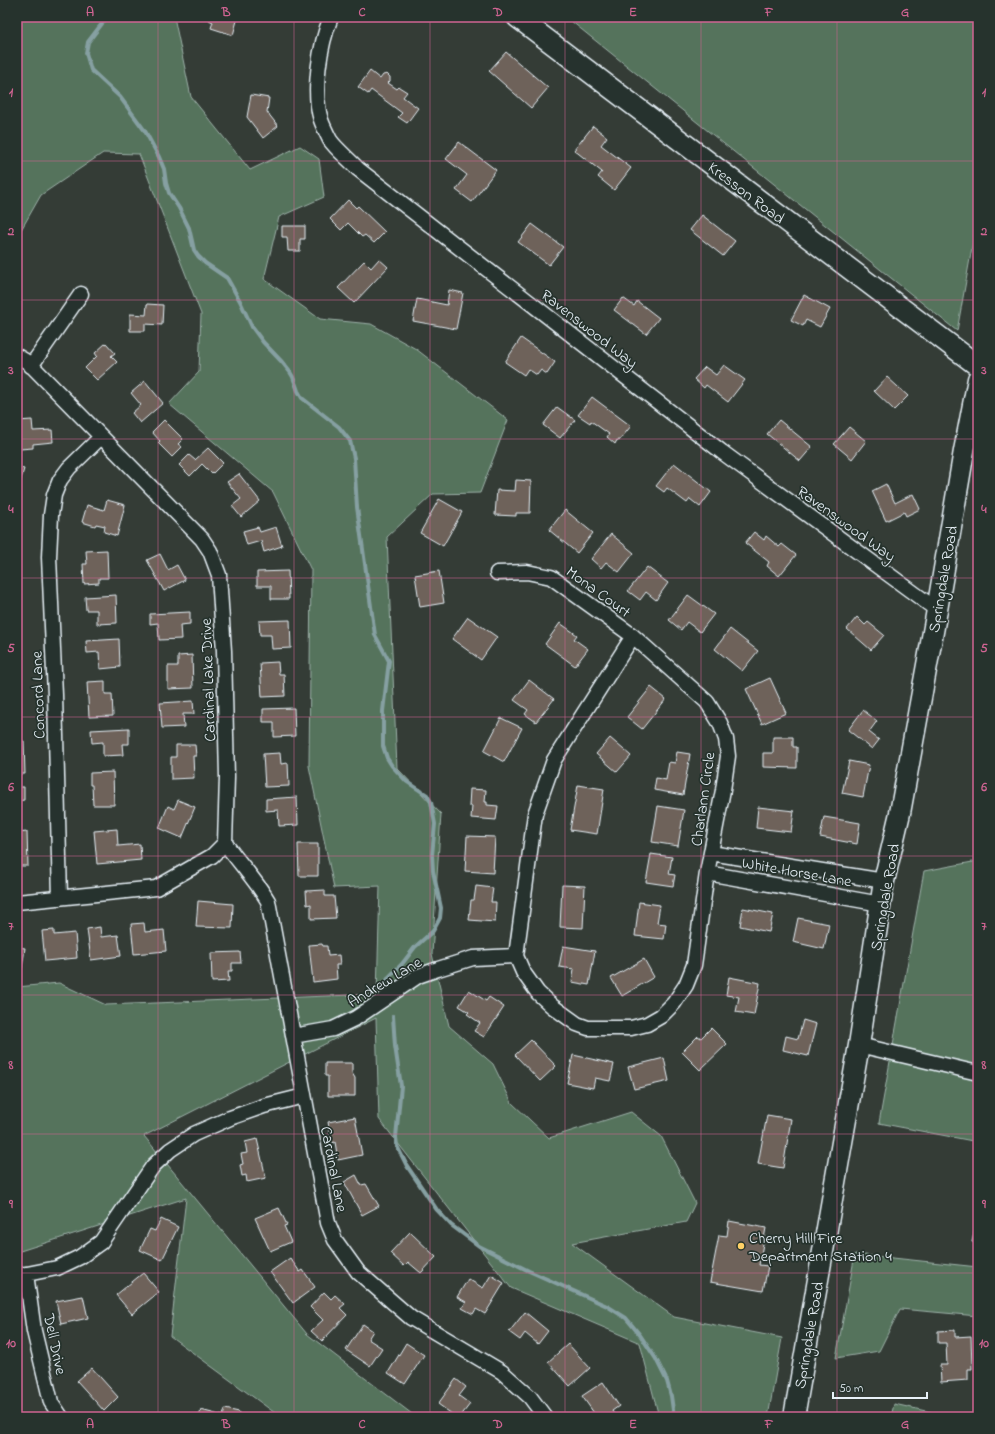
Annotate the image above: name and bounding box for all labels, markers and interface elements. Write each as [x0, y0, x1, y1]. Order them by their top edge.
text: A [86, 3, 94, 22]
text: B [221, 3, 231, 22]
text: C [358, 3, 366, 22]
text: D [492, 3, 503, 22]
text: E [629, 3, 637, 22]
text: F [764, 3, 774, 22]
text: G [901, 3, 909, 22]
text: 1 [9, 83, 14, 102]
text: 1 [982, 83, 987, 102]
street label: Kresson Road [702, 157, 789, 231]
text: 2 [7, 222, 15, 241]
text: 2 [980, 222, 988, 241]
street label: Ravenswood Way [535, 284, 642, 375]
text: 3 [7, 361, 14, 380]
text: 3 [980, 361, 987, 380]
street label: Ravenswood Way [791, 480, 900, 569]
text: 4 [7, 500, 14, 519]
text: 4 [980, 500, 987, 519]
street label: Springdale Road [923, 524, 965, 635]
street label: Mona Court [560, 561, 636, 625]
street label: Cardinal Lake Drive [195, 617, 223, 742]
text: 5 [7, 639, 15, 658]
text: 5 [980, 639, 988, 658]
street label: Concord Lane [25, 650, 53, 739]
street label: Charlann Circle [686, 750, 723, 848]
text: 6 [7, 778, 14, 797]
text: 6 [980, 778, 987, 797]
street label: Springdale Road [865, 842, 907, 953]
street label: White Horse Lane [740, 852, 854, 895]
text: 7 [8, 917, 14, 936]
text: 7 [981, 917, 987, 936]
street label: Andrew Lane [343, 951, 427, 1014]
text: 8 [8, 1056, 14, 1075]
text: 8 [981, 1056, 987, 1075]
street label: Cardinal Lane [313, 1124, 353, 1215]
text: 9 [8, 1195, 14, 1214]
text: 9 [981, 1195, 987, 1214]
place label: Cherry Hill Fire Department Station 4 [748, 1227, 892, 1269]
marker: Cherry Hill Fire Department Station 4 [736, 1241, 746, 1251]
street label: Springdale Road [789, 1280, 831, 1391]
street label: Dell Drive [36, 1311, 72, 1378]
text: 10 [6, 1334, 16, 1353]
text: 10 [979, 1334, 989, 1353]
scale bar [833, 1374, 927, 1400]
text: 50 m [839, 1380, 863, 1398]
text: A [86, 1415, 94, 1434]
text: B [221, 1415, 231, 1434]
text: C [358, 1415, 366, 1434]
text: D [492, 1415, 503, 1434]
text: E [629, 1415, 637, 1434]
text: F [764, 1415, 774, 1434]
text: G [901, 1415, 909, 1434]

